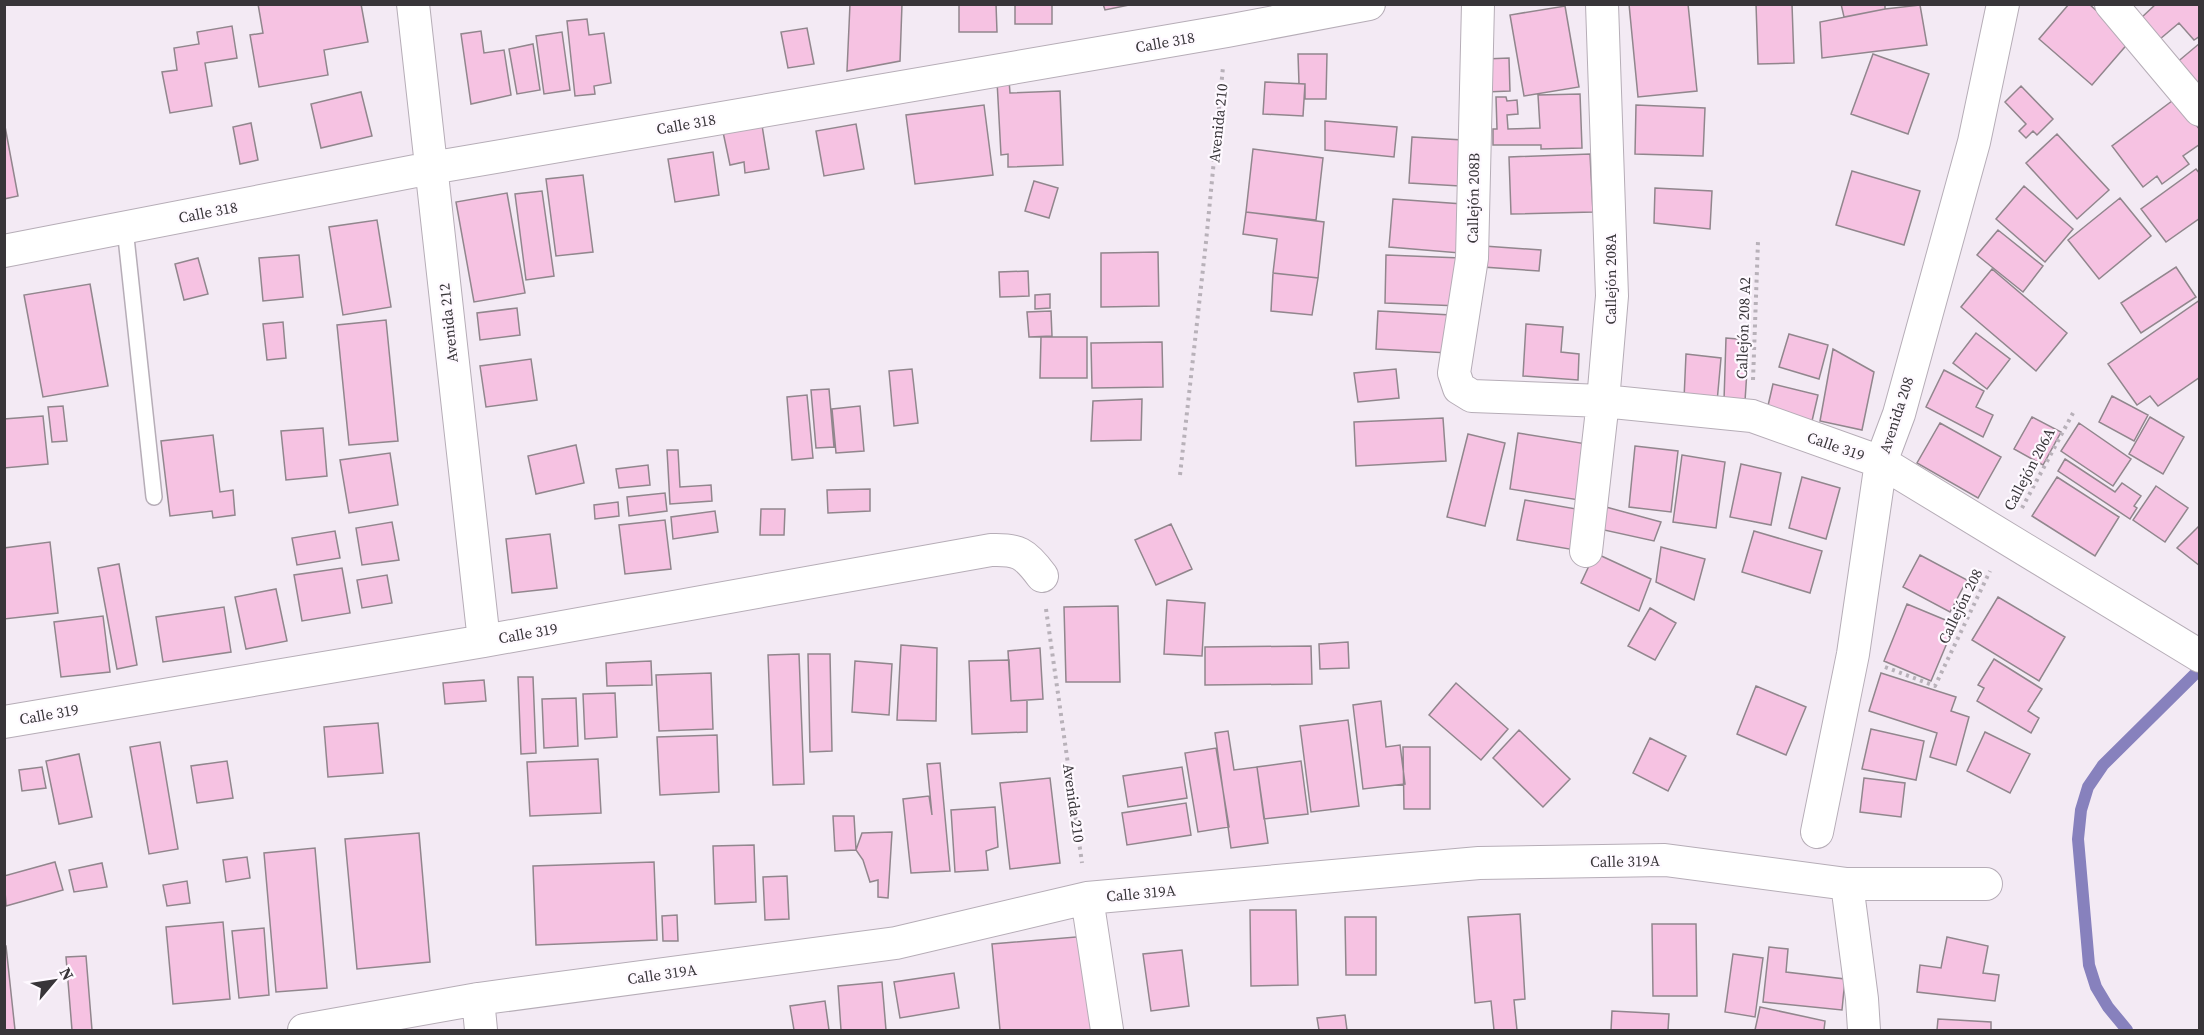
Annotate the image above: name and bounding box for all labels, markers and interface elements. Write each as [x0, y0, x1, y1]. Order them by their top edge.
street label: Calle 318 [1134, 26, 1196, 58]
street label: Avenida 210 [1203, 82, 1233, 164]
street label: Calle 318 [655, 108, 717, 140]
street label: Callejón 208B [1462, 153, 1484, 243]
street label: Calle 318 [177, 196, 239, 228]
street label: Callejón 208A [1600, 233, 1621, 325]
street label: Callejón 208 A2 [1731, 277, 1755, 379]
street label: Avenida 212 [433, 282, 463, 364]
street label: Avenida 208 [1874, 374, 1918, 456]
street label: Callejón 206A [1998, 424, 2060, 514]
street label: Calle 319 [1804, 426, 1868, 466]
street label: Callejón 208 [1933, 565, 1987, 647]
street label: Calle 319 [497, 617, 559, 649]
street label: Calle 319 [18, 698, 80, 730]
street label: Avenida 210 [1058, 762, 1090, 844]
street label: Calle 319A [1590, 850, 1660, 872]
street label: Calle 319A [1105, 880, 1177, 906]
north arrow [24, 951, 84, 1011]
street label: Calle 319A [626, 959, 698, 989]
text: N [55, 963, 80, 984]

